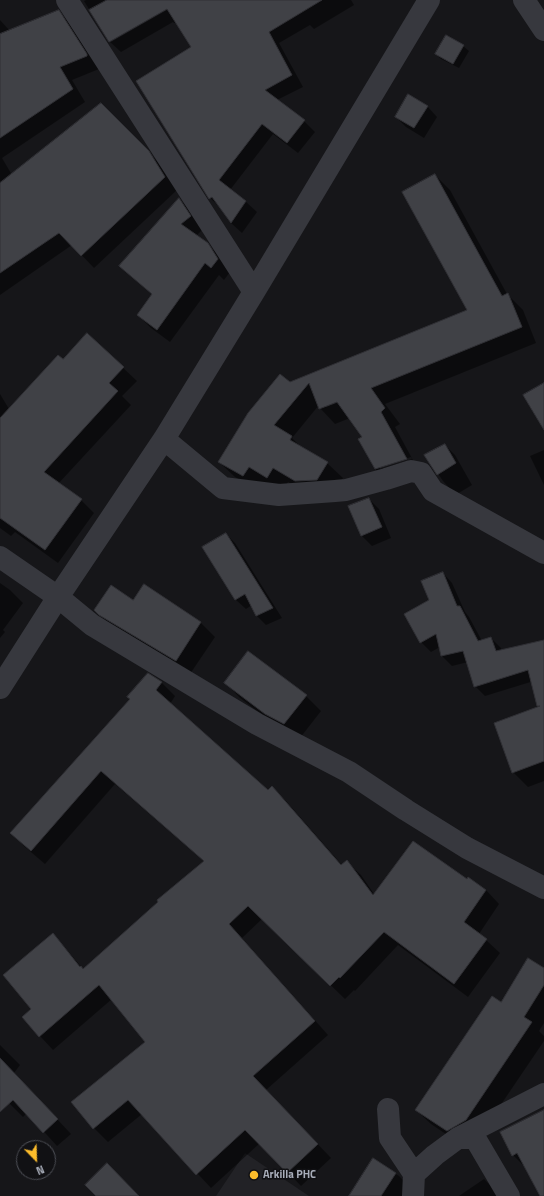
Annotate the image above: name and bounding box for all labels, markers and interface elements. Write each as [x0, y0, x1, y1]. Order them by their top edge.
north arrow [16, 1140, 56, 1180]
text: N [34, 1161, 47, 1179]
place label: Arkilla PHC [263, 1168, 316, 1182]
marker: Arkilla PHC [248, 1169, 260, 1181]

